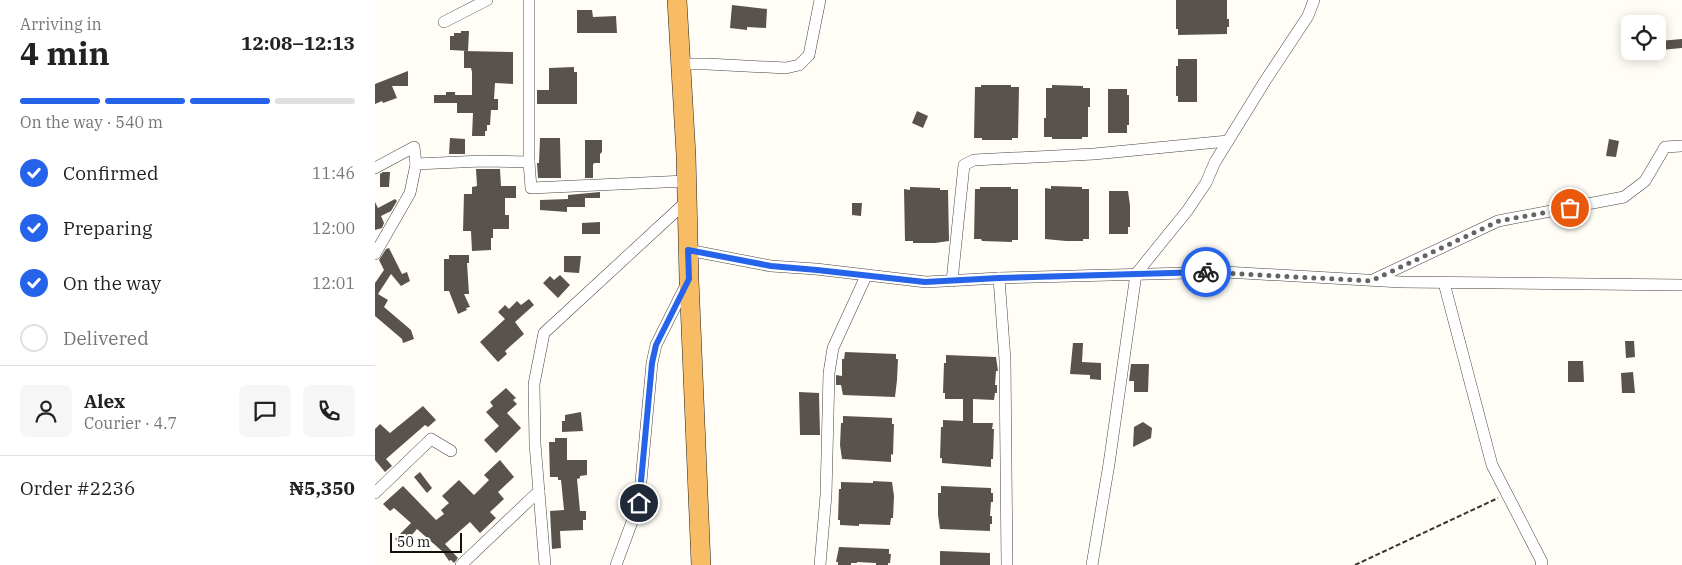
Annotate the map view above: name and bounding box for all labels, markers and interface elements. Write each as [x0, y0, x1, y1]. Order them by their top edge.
text: Arriving in [20, 14, 102, 34]
map controls [1621, 15, 1666, 60]
button: locate [1621, 15, 1666, 60]
text: 12:08–12:13 [241, 31, 355, 55]
text: 4 min [20, 32, 110, 74]
text: On the way · 540 m [20, 112, 163, 132]
icon: check [20, 159, 48, 187]
text: Confirmed [63, 161, 158, 185]
text: 11:46 [312, 163, 355, 183]
pin [1549, 187, 1591, 229]
icon: bag [1556, 194, 1584, 222]
icon: check [20, 214, 48, 242]
text: Preparing [63, 216, 152, 240]
text: 12:00 [312, 218, 355, 238]
courier [1181, 247, 1231, 297]
icon: bike [1192, 258, 1220, 286]
icon: check [20, 269, 48, 297]
text: On the way [63, 271, 161, 295]
text: 12:01 [312, 273, 355, 293]
text: Delivered [63, 326, 149, 350]
button: person [20, 385, 72, 437]
button: chat [239, 385, 291, 437]
button: phone [303, 385, 355, 437]
text: Alex [84, 389, 125, 413]
text: Courier · 4.7 [84, 413, 177, 433]
text: Order #2236 [20, 476, 135, 500]
text: ₦5,350 [289, 476, 355, 500]
pin [618, 482, 660, 524]
icon: home [625, 489, 653, 517]
scale bar [390, 530, 463, 553]
text: 50 m [397, 533, 430, 551]

